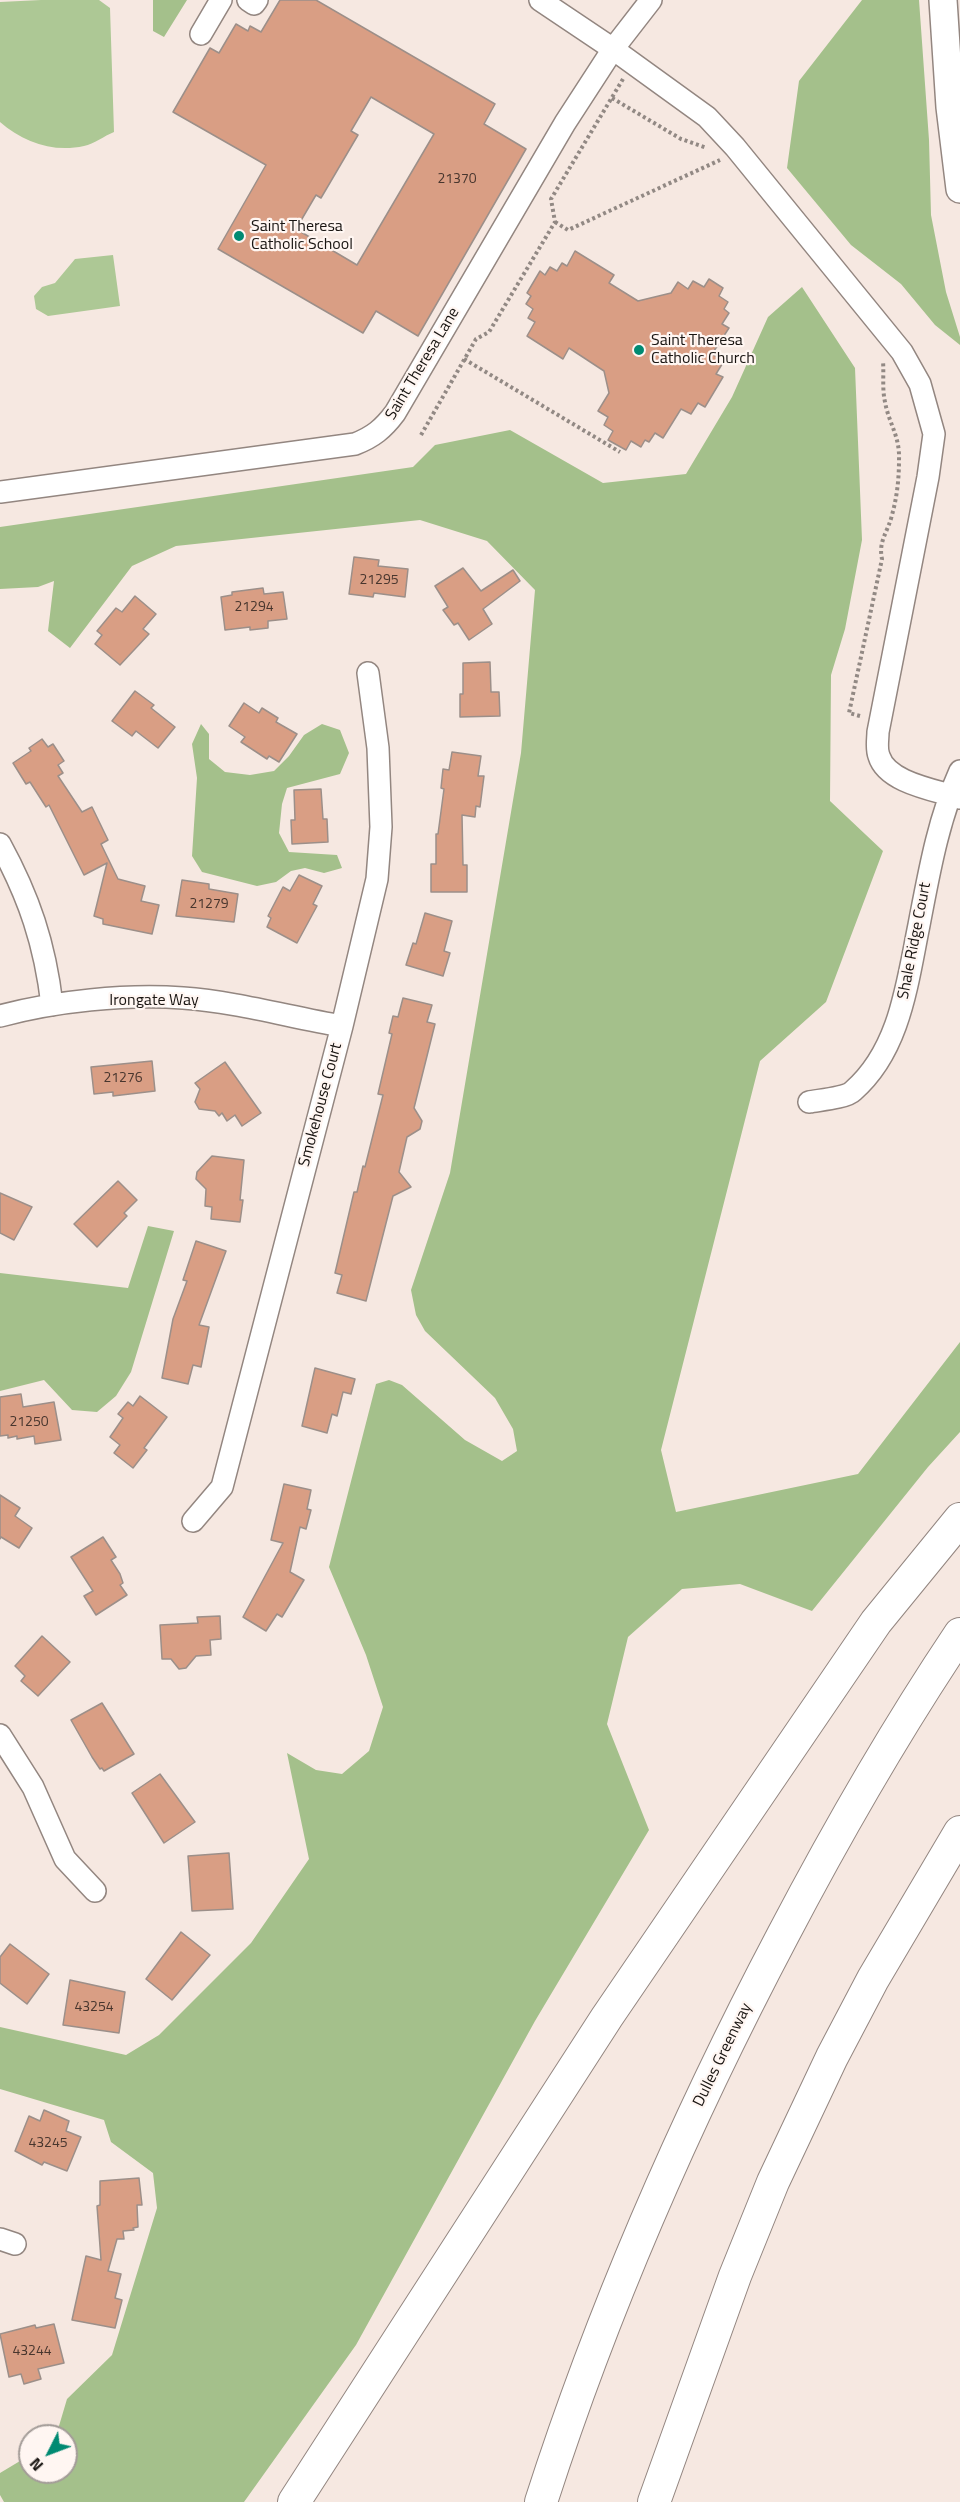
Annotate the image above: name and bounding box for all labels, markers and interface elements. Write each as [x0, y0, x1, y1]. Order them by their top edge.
house number: 21370 [437, 172, 477, 188]
place label: Saint Theresa Catholic School [251, 217, 353, 255]
marker: Saint Theresa Catholic School [232, 229, 246, 243]
street label: Saint Theresa Lane [382, 304, 464, 424]
place label: Saint Theresa Catholic Church [651, 331, 755, 369]
marker: Saint Theresa Catholic Church [632, 343, 646, 357]
house number: 21295 [359, 573, 399, 589]
house number: 21294 [234, 600, 274, 616]
street label: Shale Ridge Court [894, 881, 936, 1001]
house number: 21279 [189, 897, 229, 913]
street label: Irongate Way [109, 991, 199, 1011]
street label: Smokehouse Court [295, 1041, 347, 1169]
house number: 21276 [103, 1071, 143, 1087]
house number: 21250 [9, 1415, 49, 1431]
house number: 43254 [74, 2000, 114, 2016]
street label: Dulles Greenway [690, 2000, 756, 2110]
house number: 43245 [28, 2136, 68, 2152]
house number: 43244 [12, 2344, 52, 2360]
north arrow [18, 2424, 78, 2484]
text: N [23, 2453, 49, 2477]

